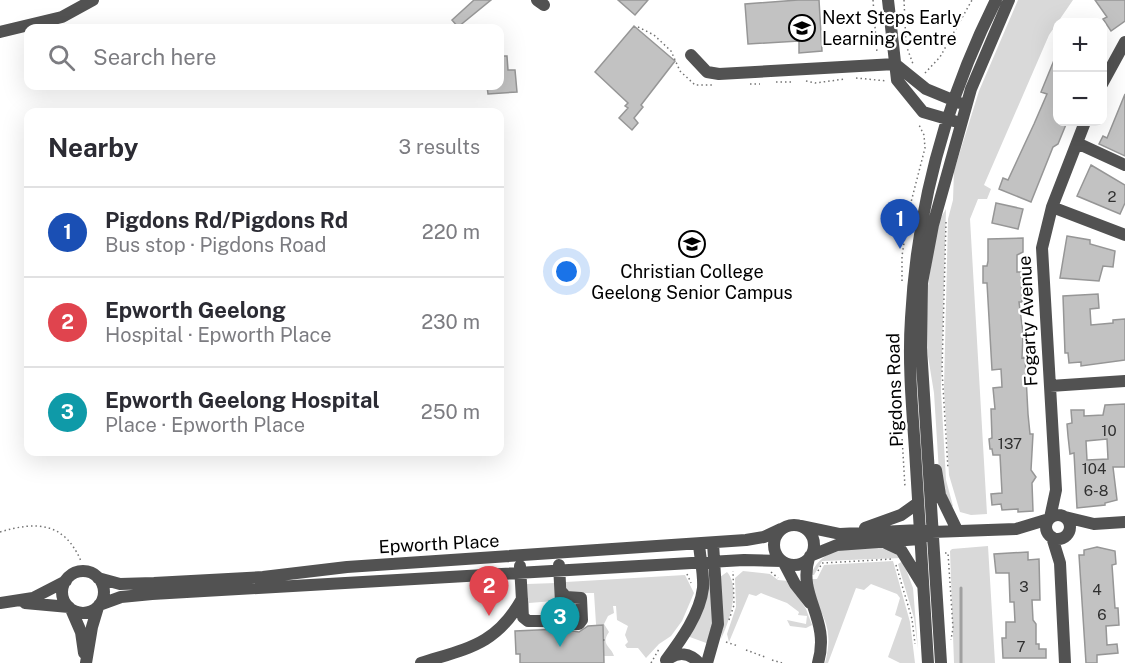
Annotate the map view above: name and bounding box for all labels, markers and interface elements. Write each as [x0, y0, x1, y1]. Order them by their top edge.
place label: Next Steps Early Learning Centre [822, 7, 962, 49]
school or university icon: Next Steps Early Learning Centre [787, 13, 817, 43]
map controls [1053, 18, 1107, 126]
button: + [1053, 18, 1107, 72]
search box [24, 24, 504, 90]
icon: search [45, 41, 78, 74]
text: Search here [93, 44, 217, 70]
button: − [1053, 72, 1107, 126]
text: Nearby [48, 132, 138, 163]
text: 3 results [399, 135, 480, 159]
house number: 2 [1108, 188, 1117, 205]
pin: 1 [880, 200, 920, 249]
text: Pigdons Rd/Pigdons Rd [105, 207, 348, 233]
text: 1 [63, 220, 72, 244]
text: 220 m [422, 220, 480, 244]
school or university icon: Christian College Geelong Senior Campus [677, 229, 707, 259]
text: Bus stop · Pigdons Road [105, 233, 326, 257]
street label: Fogarty Avenue [1014, 255, 1041, 387]
your location [552, 257, 581, 286]
place label: Christian College Geelong Senior Campus [591, 261, 793, 303]
text: Epworth Geelong [105, 297, 286, 323]
text: 2 [61, 310, 74, 334]
text: 230 m [421, 310, 480, 334]
text: Hospital · Epworth Place [105, 323, 332, 347]
street label: Pigdons Road [882, 333, 907, 447]
text: Epworth Geelong Hospital [105, 387, 380, 413]
text: 3 [61, 400, 74, 424]
text: 250 m [421, 400, 480, 424]
text: Place · Epworth Place [105, 413, 305, 437]
house number: 10 [1101, 422, 1117, 439]
house number: 137 [998, 435, 1022, 452]
house number: 104 [1082, 460, 1106, 477]
house number: 6-8 [1084, 482, 1108, 499]
street label: Epworth Place [378, 530, 500, 557]
pin: 2 [470, 566, 508, 616]
house number: 3 [1019, 578, 1029, 595]
house number: 4 [1092, 581, 1102, 598]
pin: 3 [540, 598, 580, 647]
house number: 6 [1097, 606, 1107, 623]
house number: 7 [1016, 638, 1026, 655]

